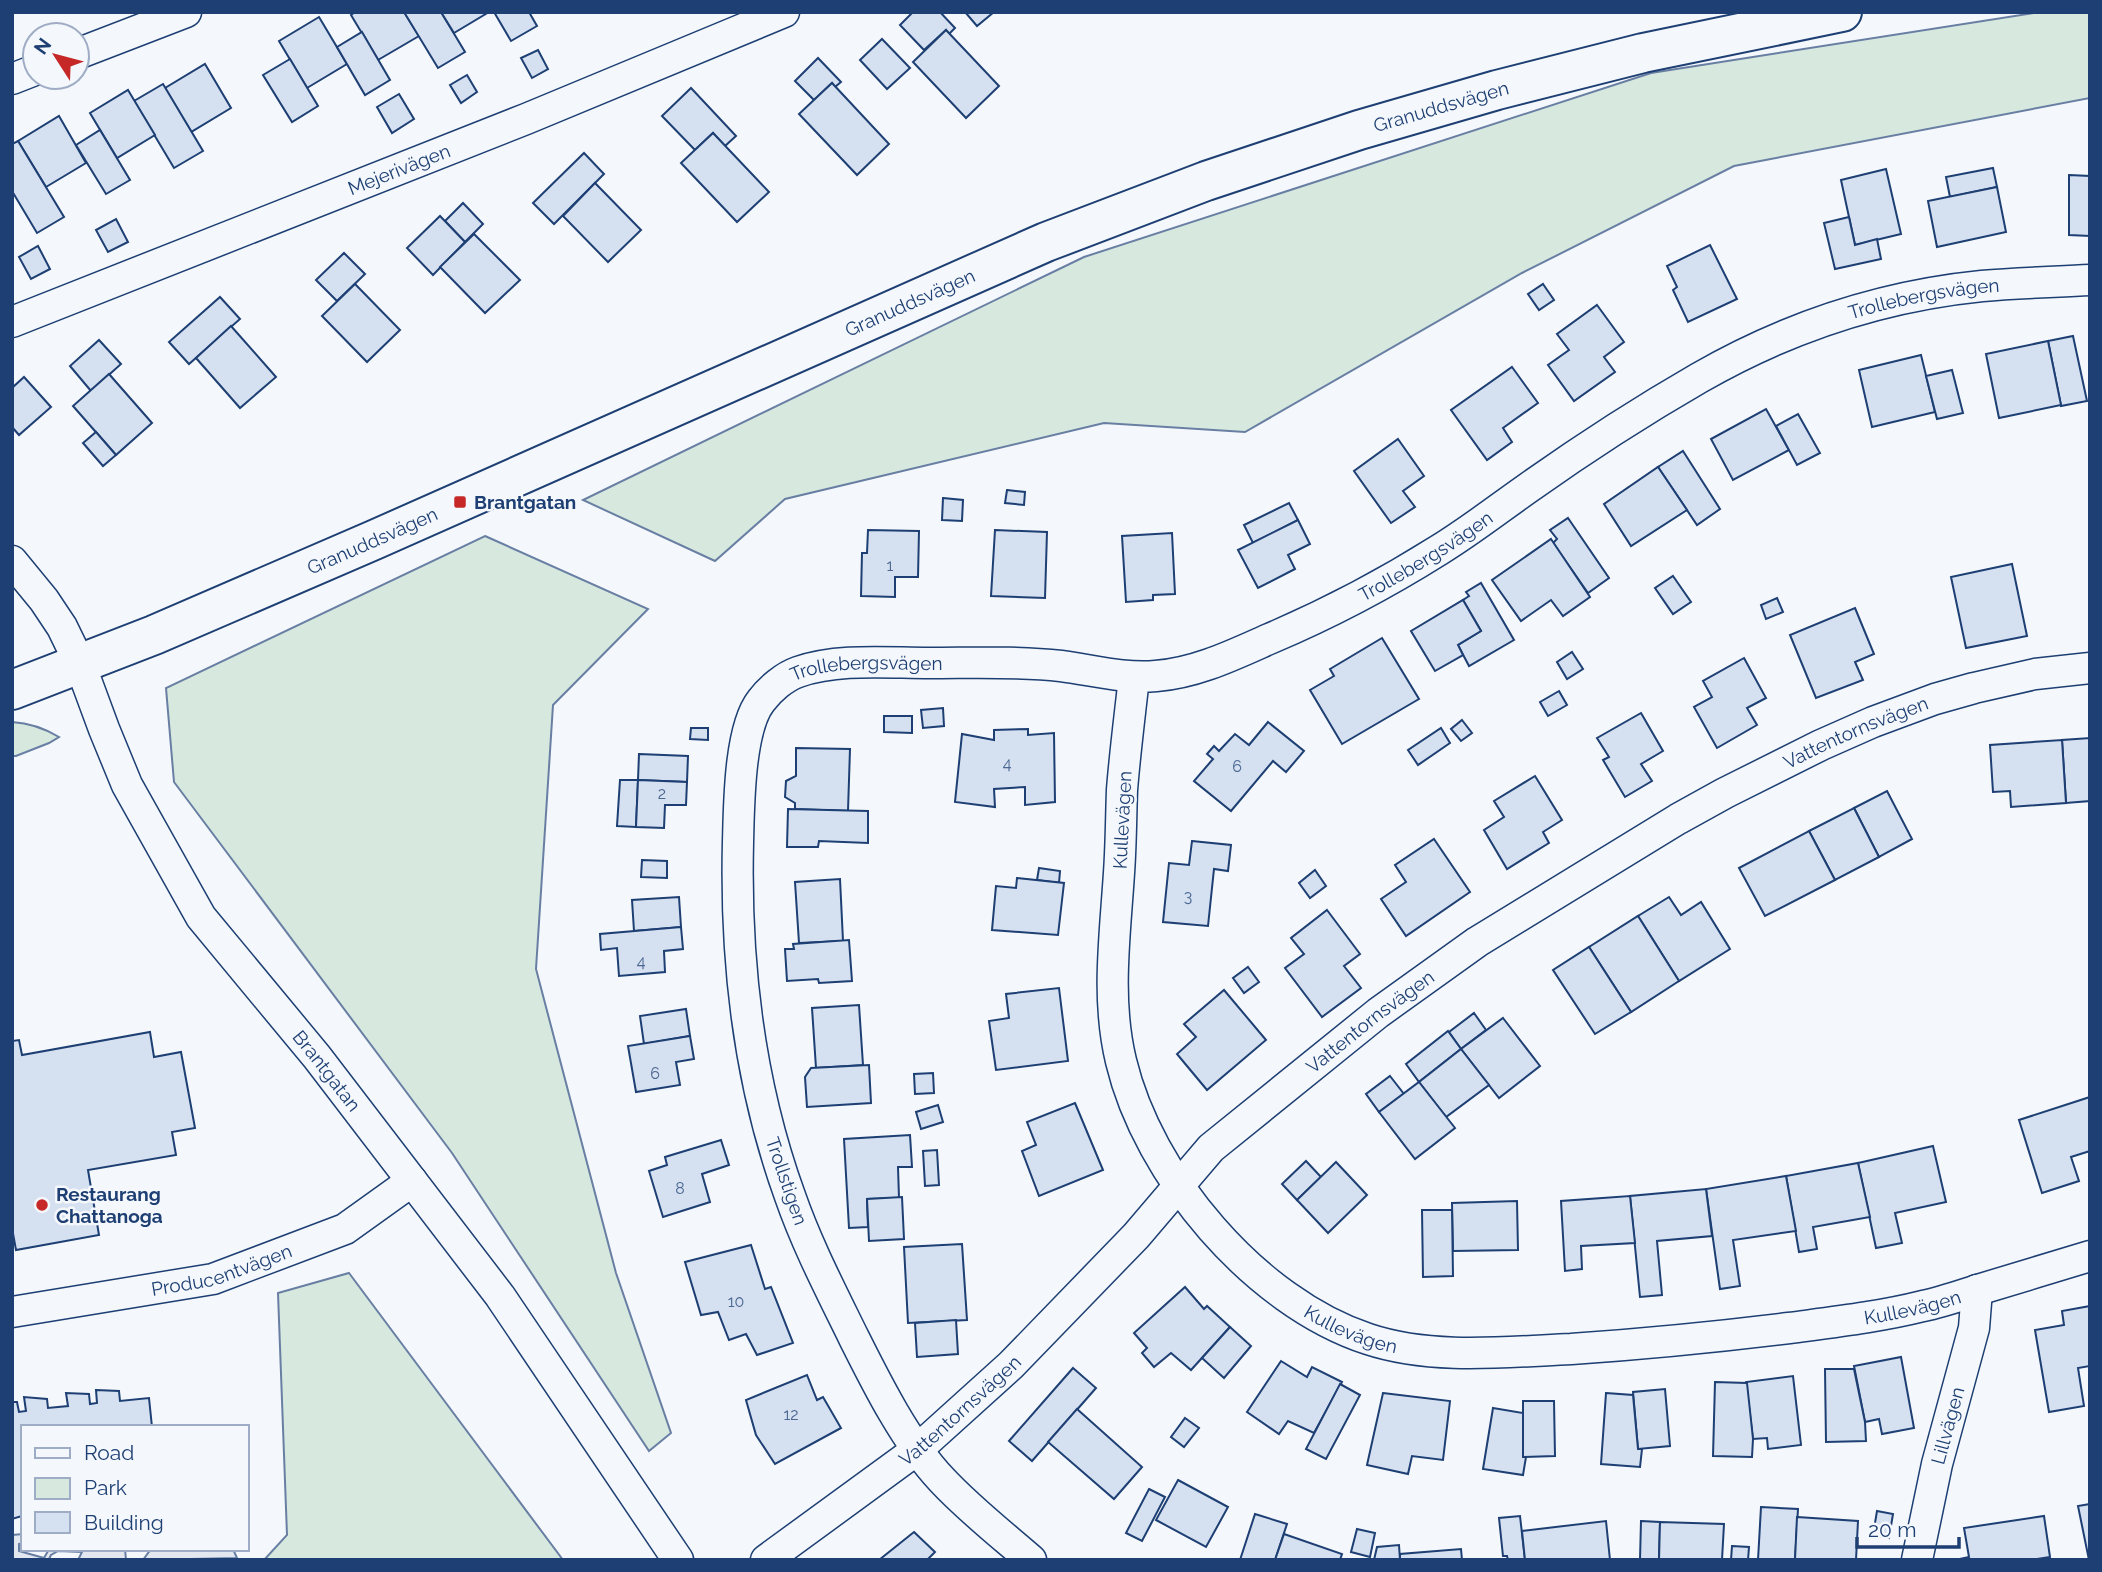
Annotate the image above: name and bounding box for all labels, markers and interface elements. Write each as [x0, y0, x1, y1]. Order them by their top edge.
north arrow [21, 21, 91, 91]
text: N [29, 34, 55, 58]
street label: Granuddsvägen [1371, 76, 1511, 136]
street label: Mejerivägen [345, 139, 453, 199]
street label: Granuddsvägen [841, 264, 978, 341]
street label: Trollebergsvägen [1846, 274, 2000, 323]
place label: Brantgatan [474, 491, 576, 513]
marker: Brantgatan [452, 494, 468, 510]
street label: Granuddsvägen [304, 502, 441, 579]
street label: Trollebergsvägen [1355, 506, 1497, 605]
house number: 1 [887, 556, 894, 575]
street label: Trollebergsvägen [787, 651, 943, 685]
street label: Vattentornsvägen [1780, 692, 1931, 773]
house number: 4 [1003, 754, 1012, 773]
house number: 6 [1232, 757, 1242, 776]
street label: Kullevägen [1108, 770, 1136, 870]
house number: 2 [658, 784, 666, 803]
house number: 3 [1184, 887, 1192, 906]
house number: 4 [637, 952, 646, 971]
street label: Vattentornsvägen [1302, 965, 1438, 1078]
street label: Brantgatan [289, 1026, 365, 1116]
house number: 6 [650, 1064, 660, 1083]
street label: Trollstigen [762, 1134, 812, 1228]
house number: 8 [675, 1179, 685, 1198]
place label: Restaurang Chattanoga [56, 1183, 163, 1227]
marker: Restaurang Chattanoga [34, 1197, 50, 1213]
street label: Producentvägen [149, 1239, 295, 1300]
street label: Kullevägen [1862, 1285, 1964, 1329]
house number: 10 [728, 1292, 744, 1311]
street label: Kullevägen [1301, 1300, 1399, 1357]
street label: Vattentornsvägen [895, 1351, 1025, 1470]
street label: Lillvägen [1926, 1384, 1969, 1467]
house number: 12 [783, 1405, 799, 1424]
legend [21, 1425, 248, 1551]
text: Road [84, 1440, 134, 1465]
text: Park [84, 1475, 127, 1500]
scale bar [1857, 1506, 1958, 1550]
text: Building [84, 1510, 164, 1535]
text: 20 m [1868, 1517, 1916, 1542]

